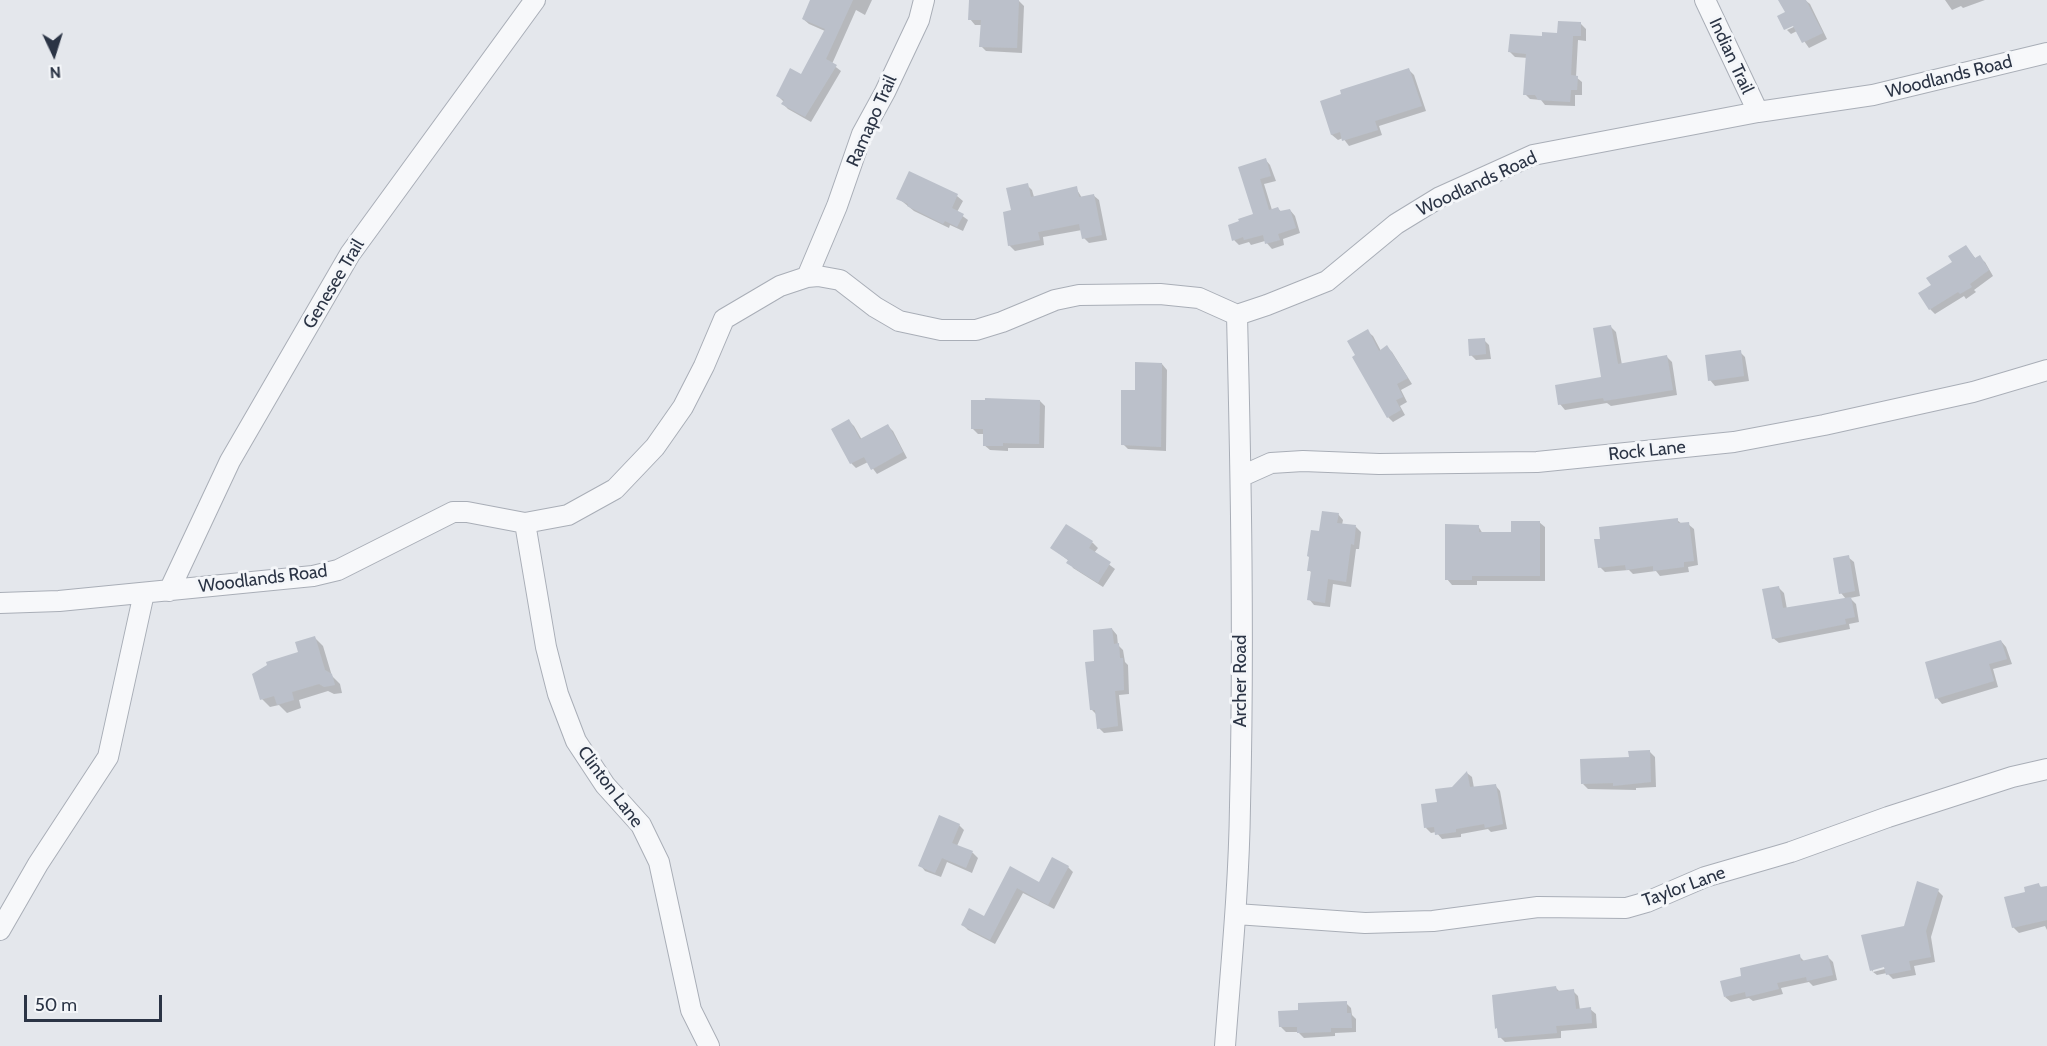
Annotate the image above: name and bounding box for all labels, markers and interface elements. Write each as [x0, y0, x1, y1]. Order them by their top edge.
street label: Indian Trail [1704, 15, 1758, 97]
north arrow [24, 24, 84, 84]
street label: Woodlands Road [1884, 51, 2014, 103]
text: N [49, 63, 62, 82]
street label: Ramapo Trail [842, 72, 902, 170]
street label: Woodlands Road [1414, 147, 1540, 221]
street label: Genesee Trail [299, 235, 369, 333]
street label: Rock Lane [1607, 436, 1687, 466]
street label: Woodlands Road [197, 560, 329, 598]
street label: Archer Road [1230, 635, 1252, 727]
street label: Clinton Lane [572, 742, 648, 832]
street label: Taylor Lane [1640, 862, 1728, 912]
scale bar [27, 983, 165, 1021]
text: 50 m [35, 994, 77, 1016]

